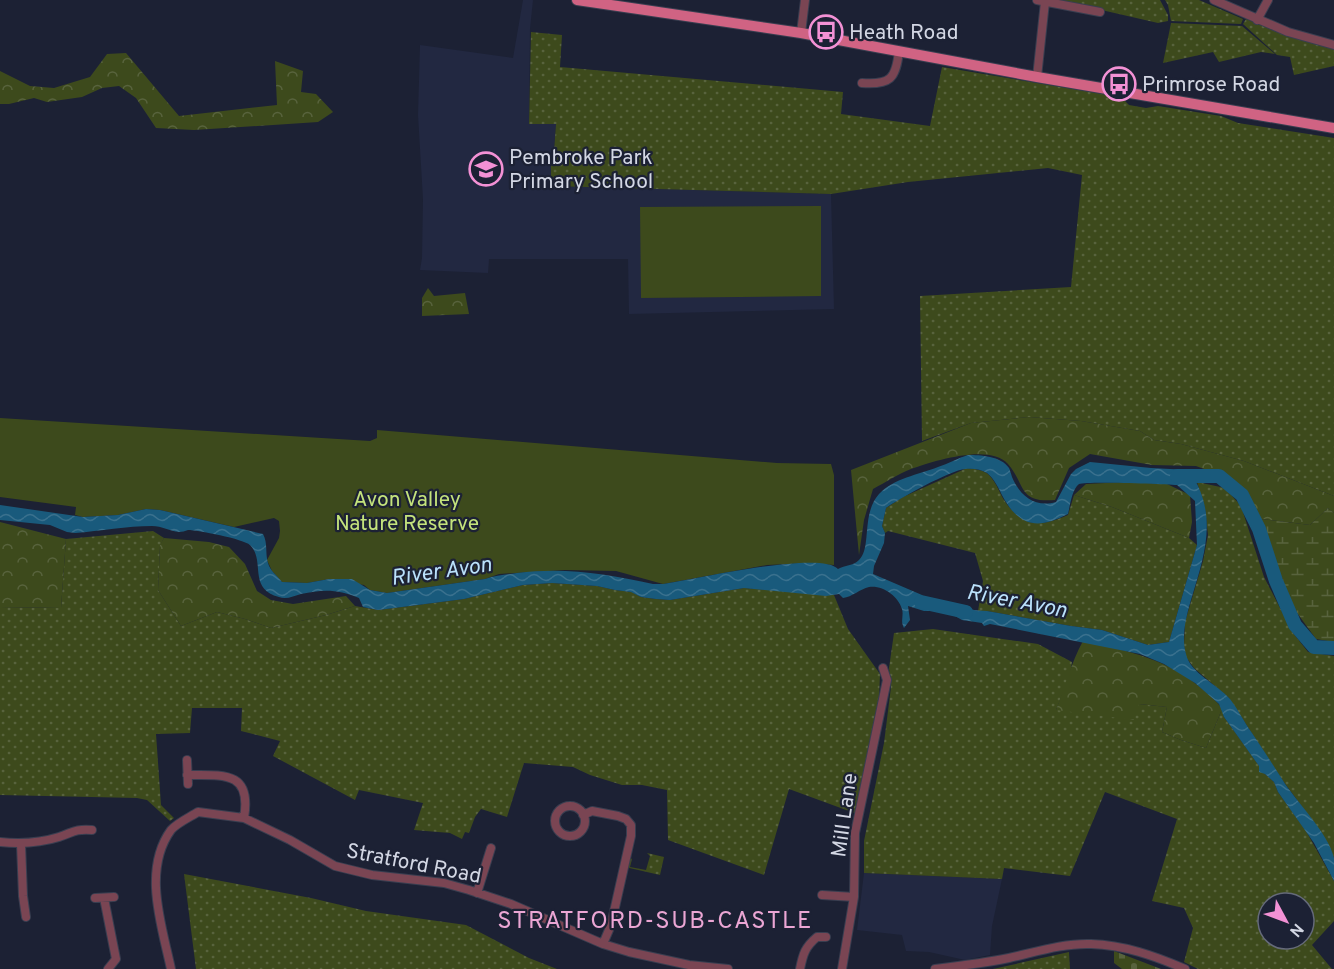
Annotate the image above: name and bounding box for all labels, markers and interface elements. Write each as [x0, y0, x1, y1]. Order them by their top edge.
bus stop icon: Heath Road [808, 14, 844, 50]
place label: Heath Road [849, 20, 959, 47]
bus stop icon: Primrose Road [1101, 66, 1137, 102]
place label: Primrose Road [1142, 72, 1280, 99]
place label: Pembroke Park Primary School [509, 145, 653, 196]
school or university icon: Pembroke Park Primary School [468, 151, 504, 187]
park label: Avon Valley Nature Reserve [335, 487, 479, 538]
water label: River Avon [389, 552, 493, 593]
water label: River Avon [964, 580, 1069, 625]
street label: Mill Lane [826, 771, 865, 859]
street label: Stratford Road [344, 838, 483, 891]
north arrow [1256, 891, 1316, 951]
district label: STRATFORD-SUB-CASTLE [497, 907, 813, 937]
text: N [1284, 919, 1307, 940]

